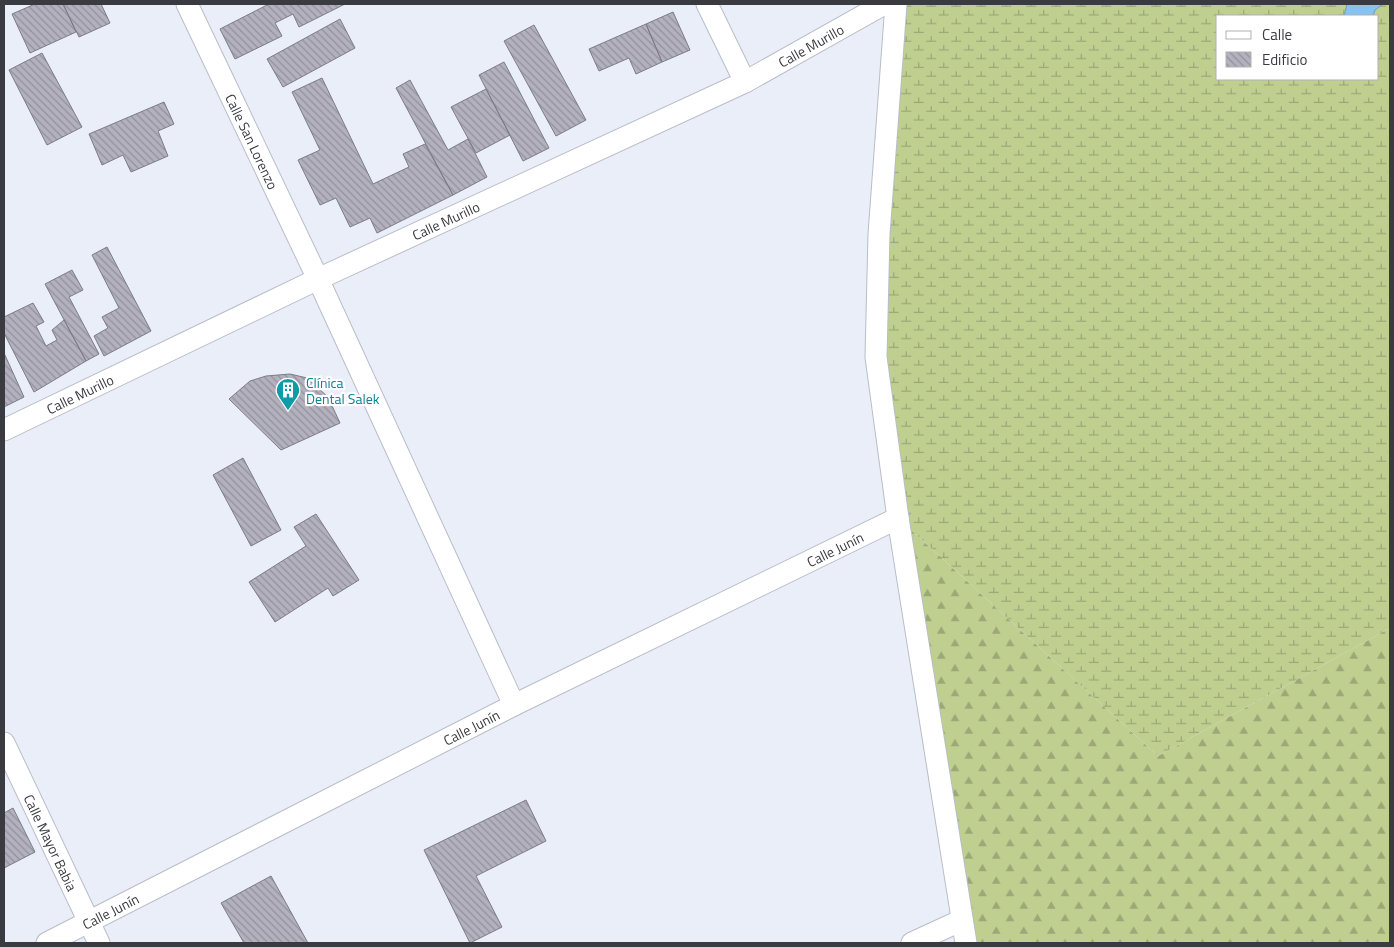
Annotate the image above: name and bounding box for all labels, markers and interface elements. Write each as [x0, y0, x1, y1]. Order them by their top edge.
legend [1216, 15, 1379, 80]
street label: Calle Murillo [774, 18, 847, 72]
text: Calle [1262, 23, 1292, 46]
text: Edificio [1262, 48, 1307, 71]
street label: Calle San Lorenzo [221, 90, 284, 193]
street label: Calle Murillo [408, 195, 483, 245]
street label: Calle Murillo [43, 368, 117, 419]
place label: Clínica Dental Salek [306, 372, 380, 409]
building icon: Clínica Dental Salek [275, 377, 301, 411]
street label: Calle Junín [803, 526, 867, 572]
street label: Calle Junín [439, 704, 503, 750]
street label: Calle Mayor Babia [19, 790, 83, 894]
street label: Calle Junín [78, 888, 142, 934]

